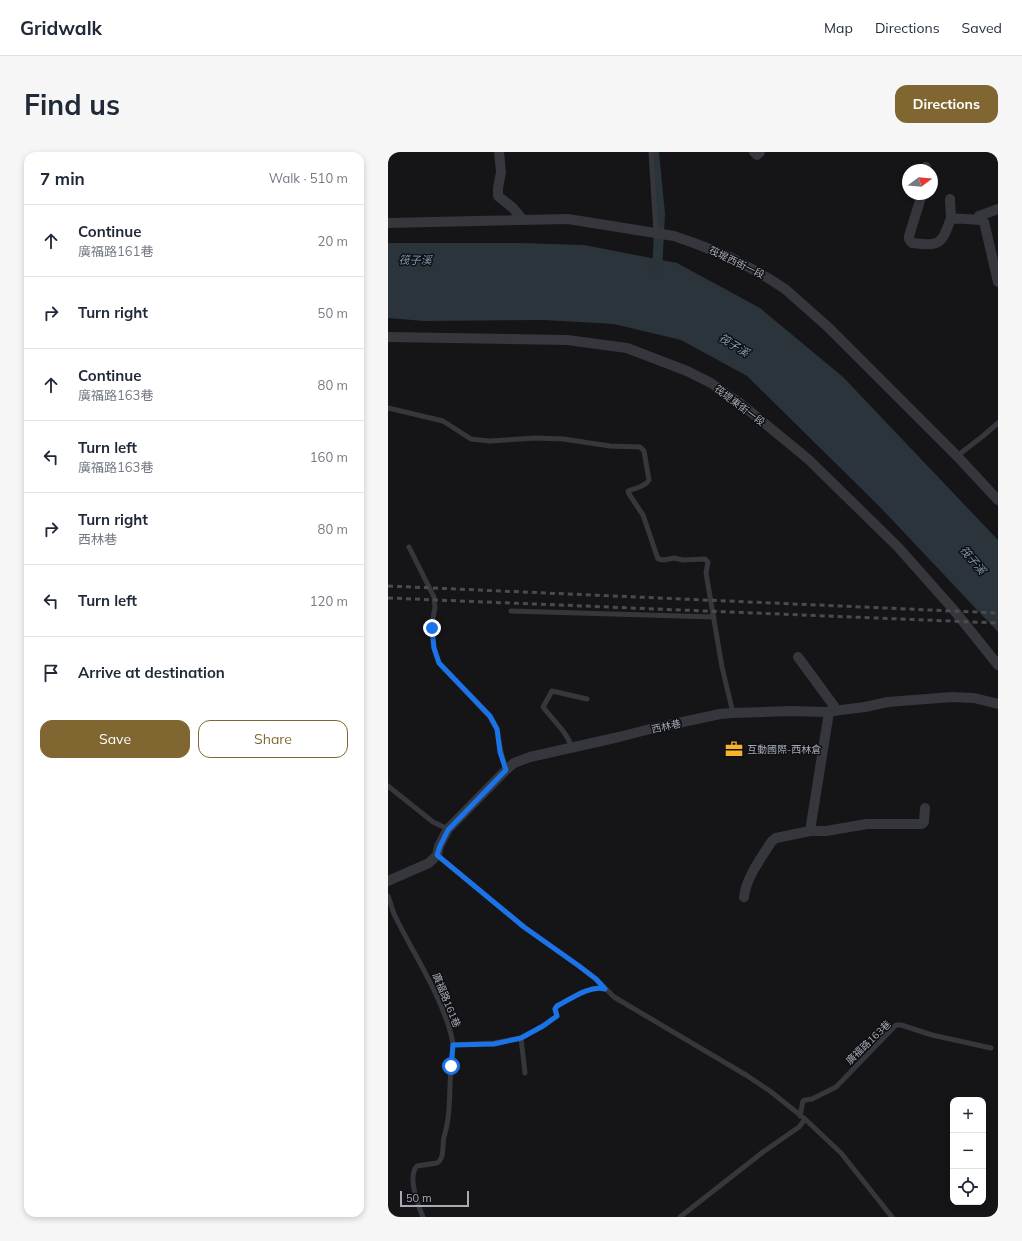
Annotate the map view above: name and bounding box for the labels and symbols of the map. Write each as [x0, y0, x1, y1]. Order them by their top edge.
north arrow [902, 164, 938, 200]
street label: 筏堤西街一段 [707, 243, 767, 281]
water label: 筏子溪 [398, 253, 434, 267]
water label: 筏子溪 [716, 330, 753, 361]
street label: 筏堤東街一段 [712, 382, 768, 429]
water label: 筏子溪 [957, 543, 990, 579]
route end [423, 619, 441, 637]
street label: 西林巷 [650, 717, 682, 736]
office icon: 互動國際-西林倉 [724, 739, 744, 759]
place label: 互動國際-西林倉 [747, 743, 821, 756]
street label: 廣福路161巷 [430, 971, 463, 1030]
street label: 廣福路163巷 [843, 1018, 894, 1067]
route start [442, 1057, 460, 1075]
scale bar [400, 1189, 469, 1208]

